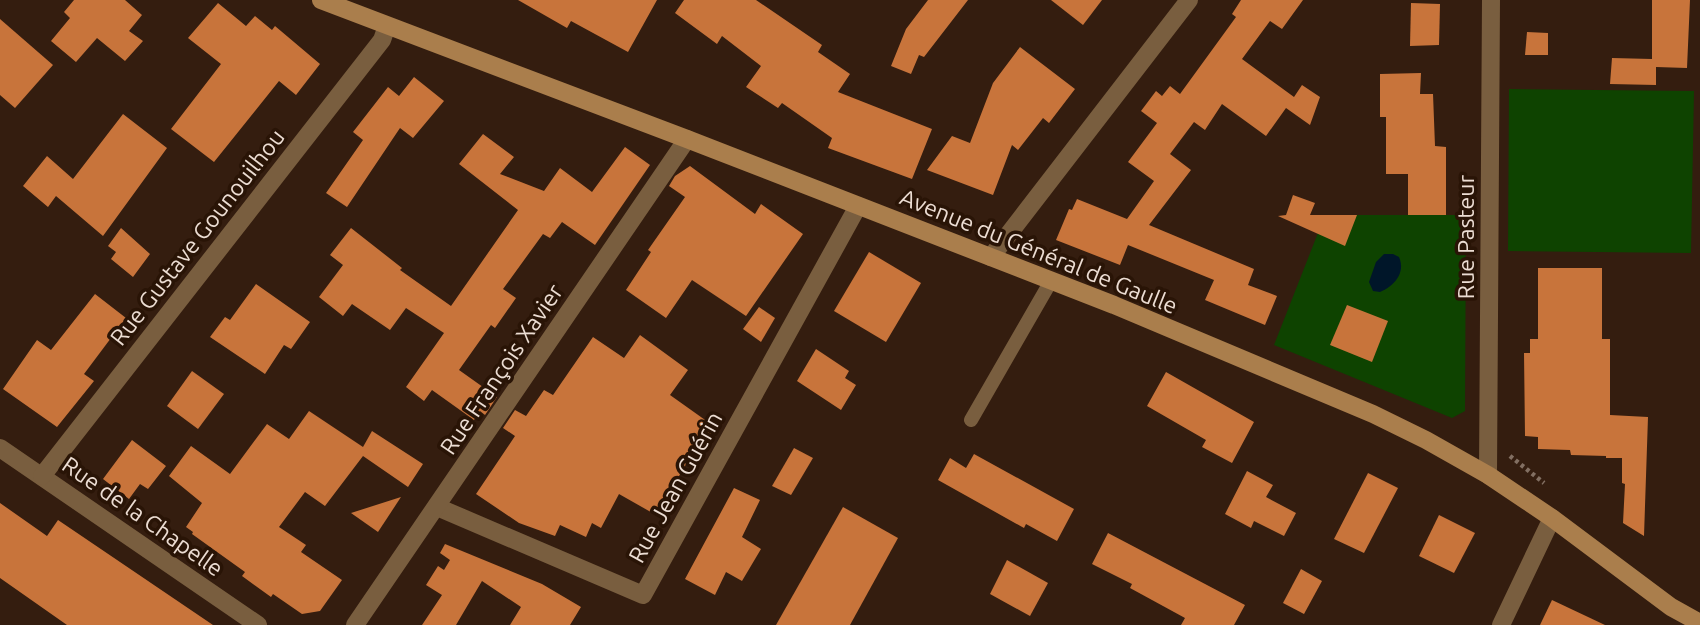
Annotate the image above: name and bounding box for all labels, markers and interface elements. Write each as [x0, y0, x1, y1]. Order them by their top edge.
street label: Rue Gustave Gounouilhou [105, 124, 289, 350]
street label: Rue Pasteur [1453, 175, 1478, 299]
street label: Avenue du Général de Gaulle [897, 184, 1181, 318]
street label: Rue François Xavier [435, 279, 567, 459]
street label: Rue Jean Guérin [623, 407, 727, 567]
street label: Rue de la Chapelle [58, 451, 228, 581]

